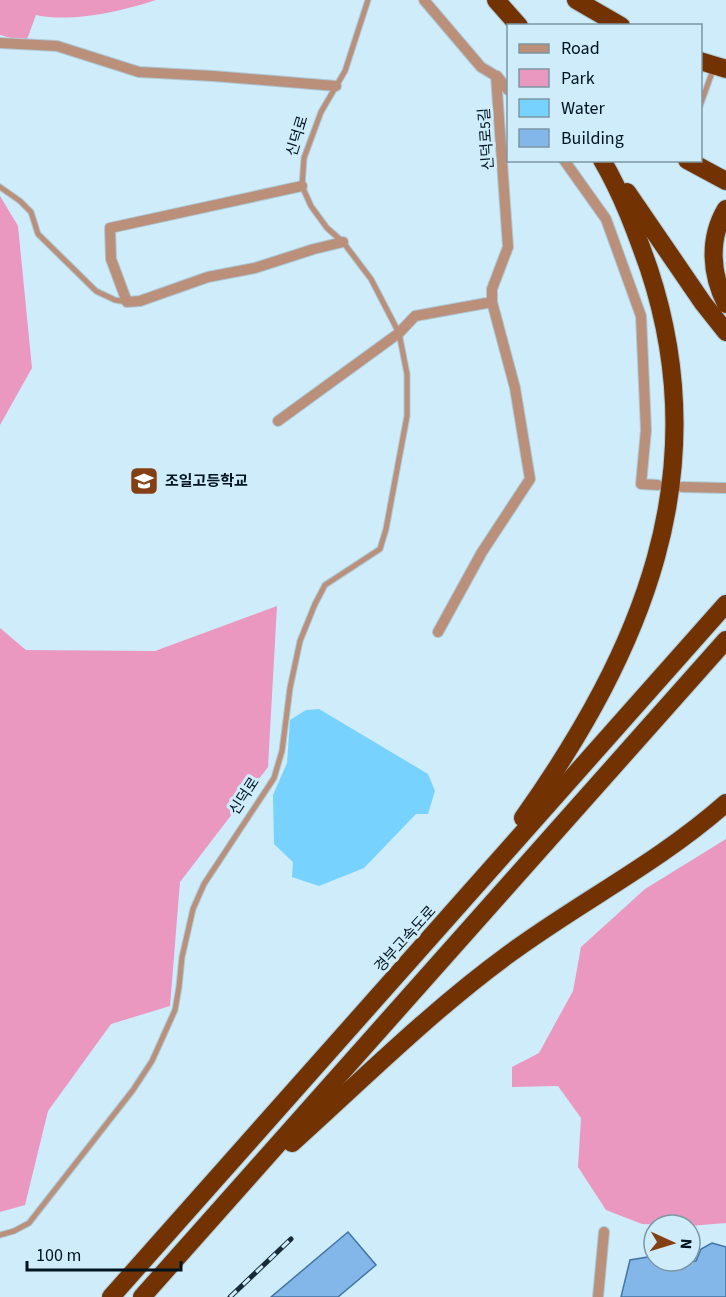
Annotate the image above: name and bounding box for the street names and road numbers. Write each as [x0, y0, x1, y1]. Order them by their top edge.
street label: 신덕로5길 [474, 107, 499, 171]
street label: 신덕로 [281, 113, 314, 159]
street label: 신덕로 [224, 773, 265, 819]
street label: 경부고속도로 [370, 902, 441, 977]

